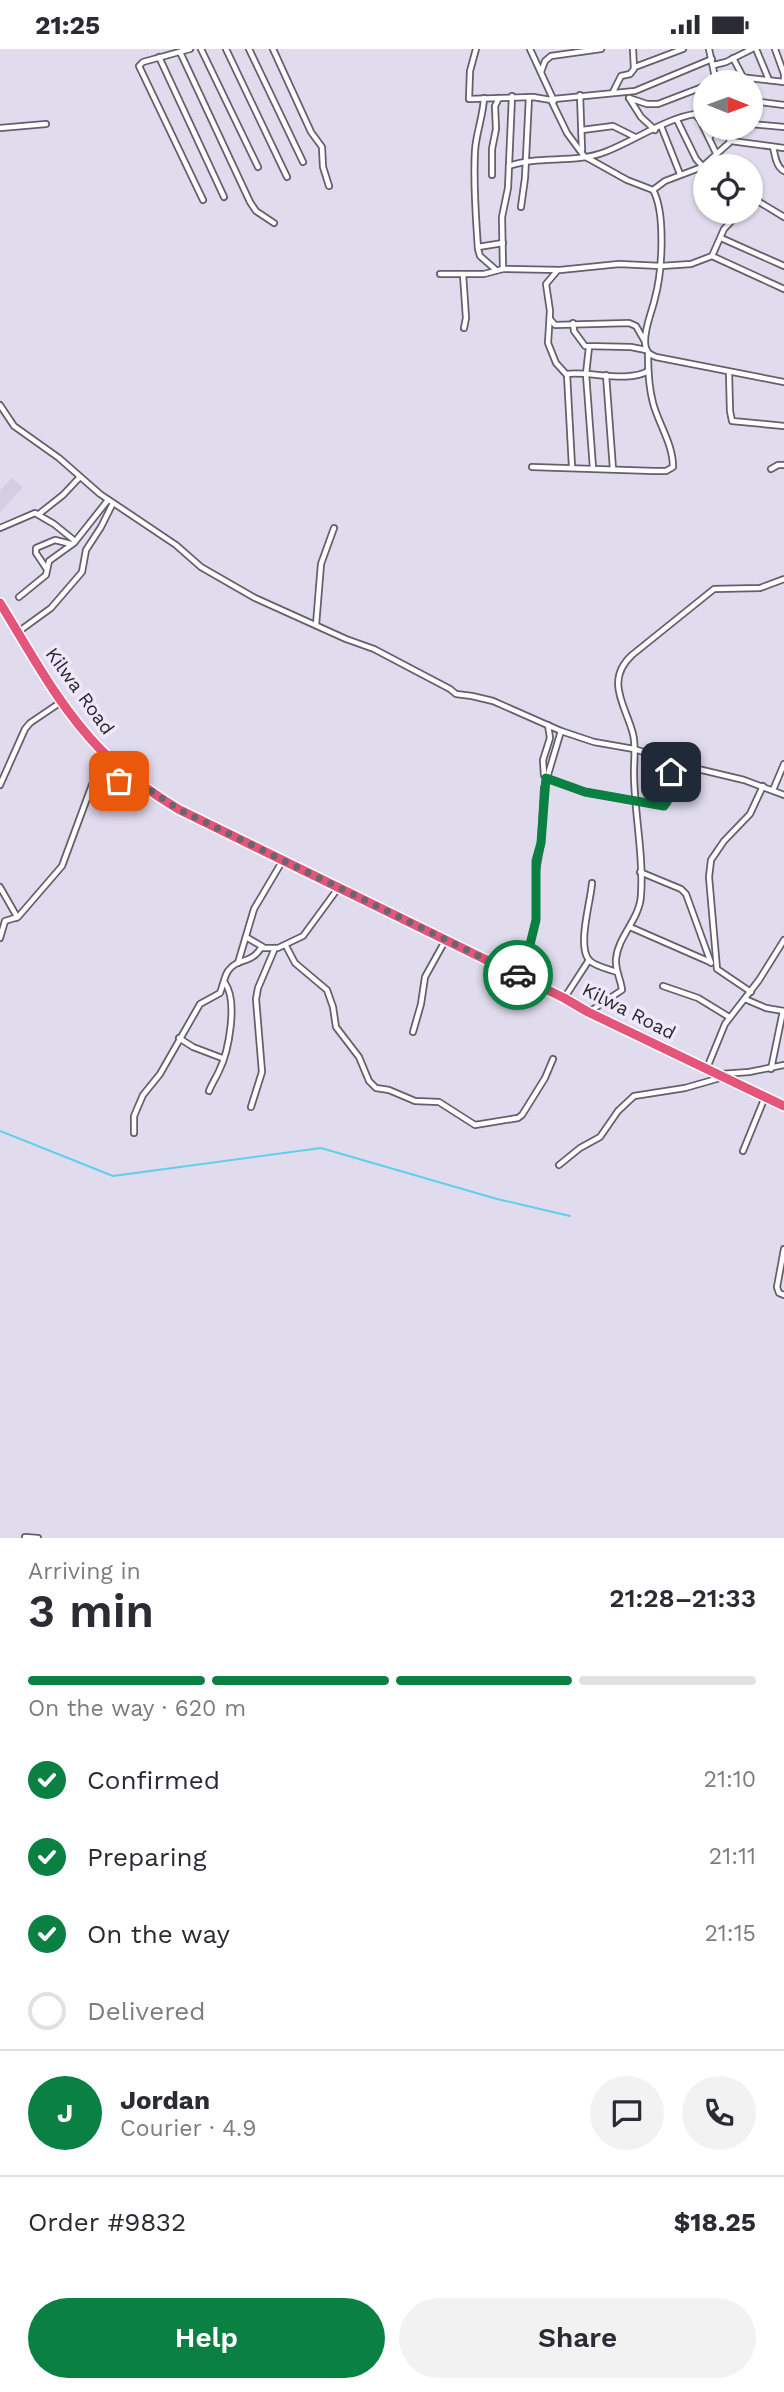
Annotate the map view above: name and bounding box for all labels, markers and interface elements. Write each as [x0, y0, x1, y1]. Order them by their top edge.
text: 21:25 [35, 10, 100, 40]
north arrow [693, 70, 763, 140]
map controls [693, 70, 763, 224]
button: locate [693, 154, 763, 224]
street label: Kilwa Road [41, 643, 119, 739]
pin [641, 742, 701, 802]
pin [89, 751, 149, 811]
icon: home [652, 753, 690, 791]
icon: bag [100, 762, 138, 800]
courier [483, 940, 553, 1010]
icon: car [499, 956, 537, 994]
street label: Kilwa Road [578, 978, 680, 1044]
text: Arriving in [28, 1558, 141, 1585]
text: 21:28–21:33 [609, 1583, 756, 1613]
text: 3 min [28, 1584, 154, 1638]
text: On the way · 620 m [28, 1695, 246, 1722]
icon: check [28, 1761, 66, 1799]
text: Confirmed [87, 1765, 220, 1795]
text: 21:10 [704, 1766, 756, 1793]
icon: check [28, 1838, 66, 1876]
text: Preparing [87, 1842, 207, 1872]
text: 21:11 [709, 1843, 756, 1870]
icon: check [28, 1915, 66, 1953]
text: On the way [87, 1919, 230, 1949]
text: 21:15 [704, 1920, 756, 1947]
text: Delivered [87, 1996, 206, 2026]
button: chat [590, 2076, 664, 2150]
button: phone [682, 2076, 756, 2150]
text: Jordan [120, 2085, 210, 2115]
text: J [57, 2098, 73, 2128]
text: Courier · 4.9 [120, 2115, 256, 2142]
text: Order #9832 [28, 2207, 186, 2237]
text: $18.25 [674, 2207, 756, 2237]
button: Help [28, 2298, 385, 2378]
button: Share [399, 2298, 756, 2378]

